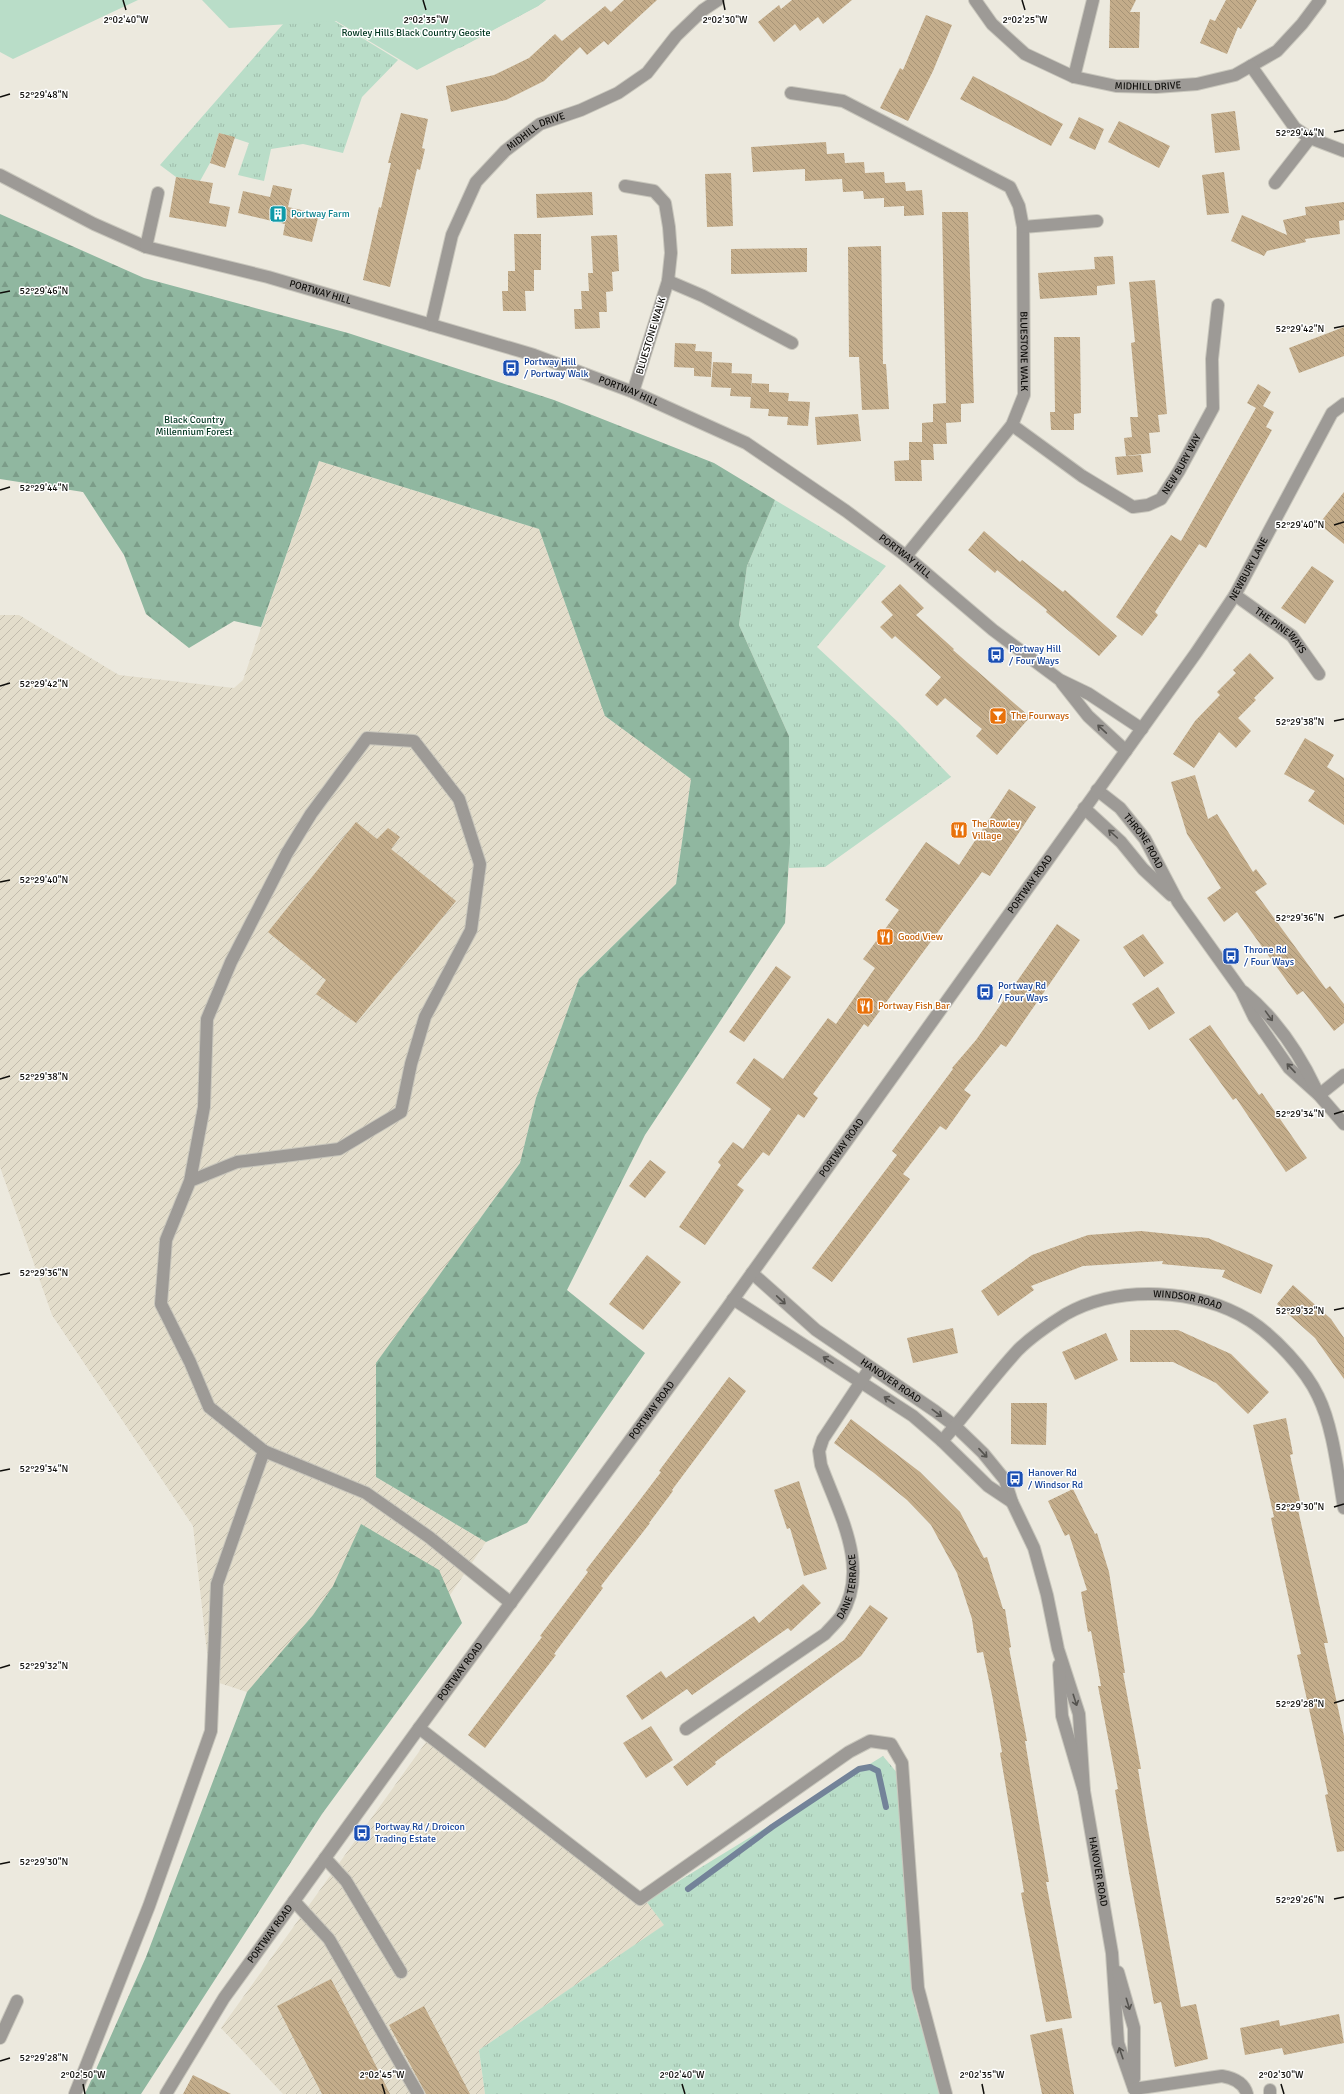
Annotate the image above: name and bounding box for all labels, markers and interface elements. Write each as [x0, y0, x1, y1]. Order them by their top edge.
text: 2°02'40"W [103, 14, 149, 26]
text: 2°02'35"W [403, 14, 449, 26]
text: 2°02'30"W [702, 14, 748, 26]
text: 2°02'25"W [1002, 14, 1048, 26]
park label: Rowley Hills Black Country Geosite [341, 27, 491, 39]
street label: MIDHILL DRIVE [1115, 79, 1182, 93]
text: 52°29'48"N [20, 89, 68, 101]
street label: MIDHILL DRIVE [504, 110, 567, 153]
text: 52°29'44"N [1276, 127, 1324, 139]
building icon: Portway Farm [268, 204, 288, 224]
place label: Portway Farm [291, 208, 350, 220]
street label: PORTWAY HILL [288, 278, 353, 307]
text: 52°29'46"N [20, 285, 68, 297]
street label: BLUESTONE WALK [634, 296, 668, 376]
street label: BLUESTONE WALK [1018, 311, 1030, 391]
text: 52°29'42"N [1276, 323, 1324, 335]
place label: Portway Hill / Portway Walk [524, 356, 589, 380]
bus stop icon: Portway Hill / Portway Walk [501, 358, 521, 378]
street label: PORTWAY HILL [597, 374, 661, 409]
park label: Black Country Millennium Forest [155, 414, 233, 438]
street label: NEW BURY WAY [1159, 432, 1204, 497]
text: 52°29'44"N [20, 482, 68, 494]
text: 52°29'40"N [1276, 519, 1324, 531]
street label: PORTWAY HILL [877, 532, 934, 581]
street label: NEWBURY LANE [1227, 535, 1271, 603]
street label: THE PINEWAYS [1252, 605, 1309, 656]
place label: Portway Hill / Four Ways [1009, 643, 1061, 667]
bus stop icon: Portway Hill / Four Ways [986, 645, 1006, 665]
text: 52°29'42"N [20, 678, 68, 690]
bar icon: The Fourways [988, 706, 1008, 726]
place label: The Fourways [1011, 710, 1070, 722]
text: 52°29'38"N [1276, 716, 1324, 728]
one-way arrow [1097, 724, 1107, 734]
street label: THRONE ROAD [1121, 811, 1166, 871]
place label: The Rowley Village [972, 818, 1020, 842]
restaurant icon: The Rowley Village [949, 820, 969, 840]
one-way arrow [1107, 829, 1118, 838]
street label: PORTWAY ROAD [1005, 853, 1055, 916]
text: 52°29'40"N [20, 874, 68, 886]
text: 52°29'36"N [1276, 912, 1324, 924]
restaurant icon: Good View [875, 927, 895, 947]
place label: Good View [898, 931, 944, 943]
place label: Throne Rd / Four Ways [1244, 944, 1295, 968]
bus stop icon: Throne Rd / Four Ways [1221, 946, 1241, 966]
place label: Portway Rd / Four Ways [998, 980, 1049, 1004]
bus stop icon: Portway Rd / Four Ways [975, 982, 995, 1002]
restaurant icon: Portway Fish Bar [855, 996, 875, 1016]
place label: Portway Fish Bar [878, 1000, 950, 1012]
one-way arrow [1265, 1011, 1274, 1022]
one-way arrow [1287, 1064, 1296, 1074]
text: 52°29'38"N [20, 1071, 68, 1083]
text: 52°29'34"N [1276, 1108, 1324, 1120]
street label: PORTWAY ROAD [817, 1116, 867, 1179]
text: 52°29'36"N [20, 1267, 68, 1279]
street label: WINDSOR ROAD [1153, 1288, 1224, 1312]
one-way arrow [776, 1295, 786, 1305]
text: 52°29'32"N [1276, 1305, 1324, 1317]
one-way arrow [823, 1356, 834, 1364]
street label: HANOVER ROAD [858, 1356, 923, 1406]
street label: PORTWAY ROAD [627, 1379, 677, 1442]
one-way arrow [884, 1396, 895, 1404]
one-way arrow [932, 1409, 943, 1417]
one-way arrow [979, 1448, 988, 1459]
text: 52°29'34"N [20, 1463, 68, 1475]
place label: Hanover Rd / Windsor Rd [1028, 1467, 1083, 1491]
bus stop icon: Hanover Rd / Windsor Rd [1005, 1469, 1025, 1489]
text: 52°29'30"N [1276, 1501, 1324, 1513]
street label: DANE TERRACE [834, 1553, 859, 1622]
street label: PORTWAY ROAD [435, 1640, 486, 1703]
text: 52°29'32"N [20, 1660, 68, 1672]
one-way arrow [1071, 1693, 1079, 1705]
text: 52°29'28"N [1276, 1698, 1324, 1710]
place label: Portway Rd / Droicon Trading Estate [375, 1821, 465, 1845]
bus stop icon: Portway Rd / Droicon Trading Estate [352, 1823, 372, 1843]
street label: HANOVER ROAD [1086, 1836, 1110, 1907]
text: 52°29'30"N [20, 1856, 68, 1868]
text: 52°29'26"N [1276, 1894, 1324, 1906]
street label: PORTWAY ROAD [245, 1903, 295, 1966]
one-way arrow [1124, 1998, 1132, 2010]
one-way arrow [1117, 2046, 1124, 2059]
text: 52°29'28"N [20, 2052, 68, 2064]
text: 2°02'50"W [60, 2069, 106, 2081]
text: 2°02'45"W [359, 2069, 405, 2081]
text: 2°02'40"W [659, 2069, 705, 2081]
text: 2°02'35"W [959, 2069, 1005, 2081]
text: 2°02'30"W [1258, 2069, 1304, 2081]

